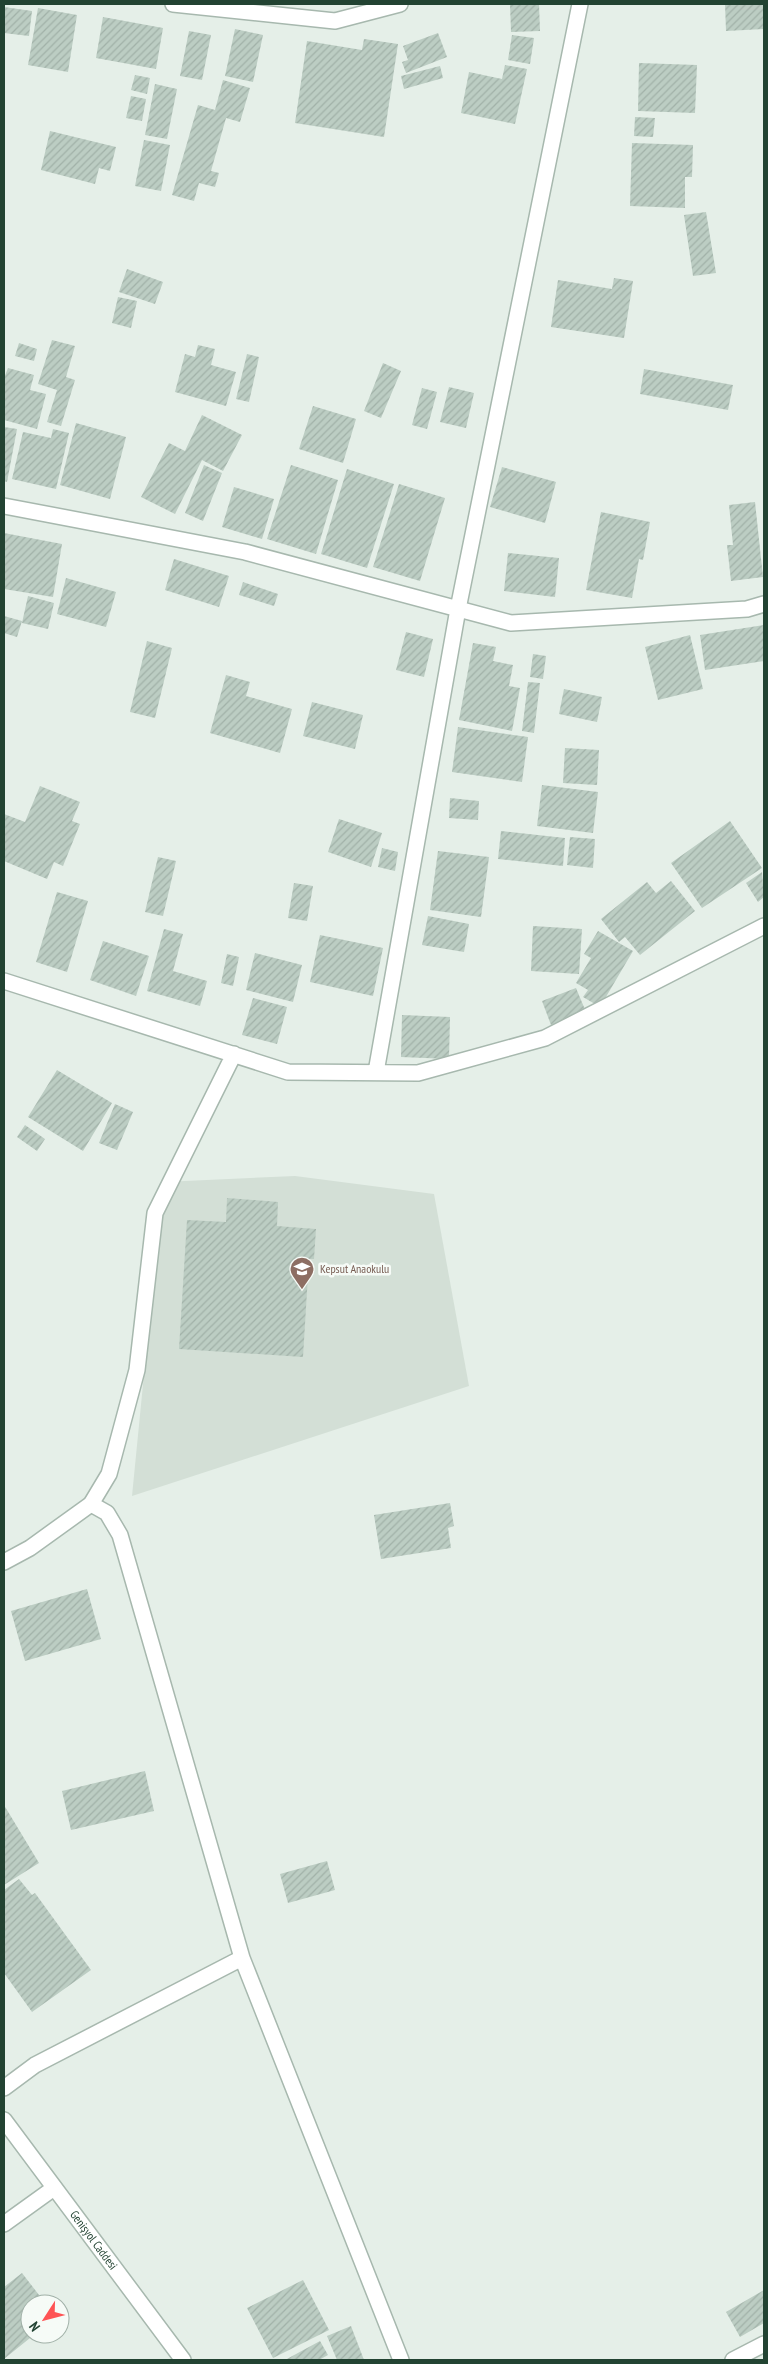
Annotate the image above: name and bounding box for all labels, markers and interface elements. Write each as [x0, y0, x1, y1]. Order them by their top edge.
school or university icon: Kepsut Anaokulu [289, 1256, 315, 1290]
place label: Kepsut Anaokulu [320, 1261, 389, 1276]
street label: Genişyol Caddesi [67, 2207, 121, 2273]
north arrow [20, 2294, 70, 2344]
text: N [25, 2318, 44, 2335]

